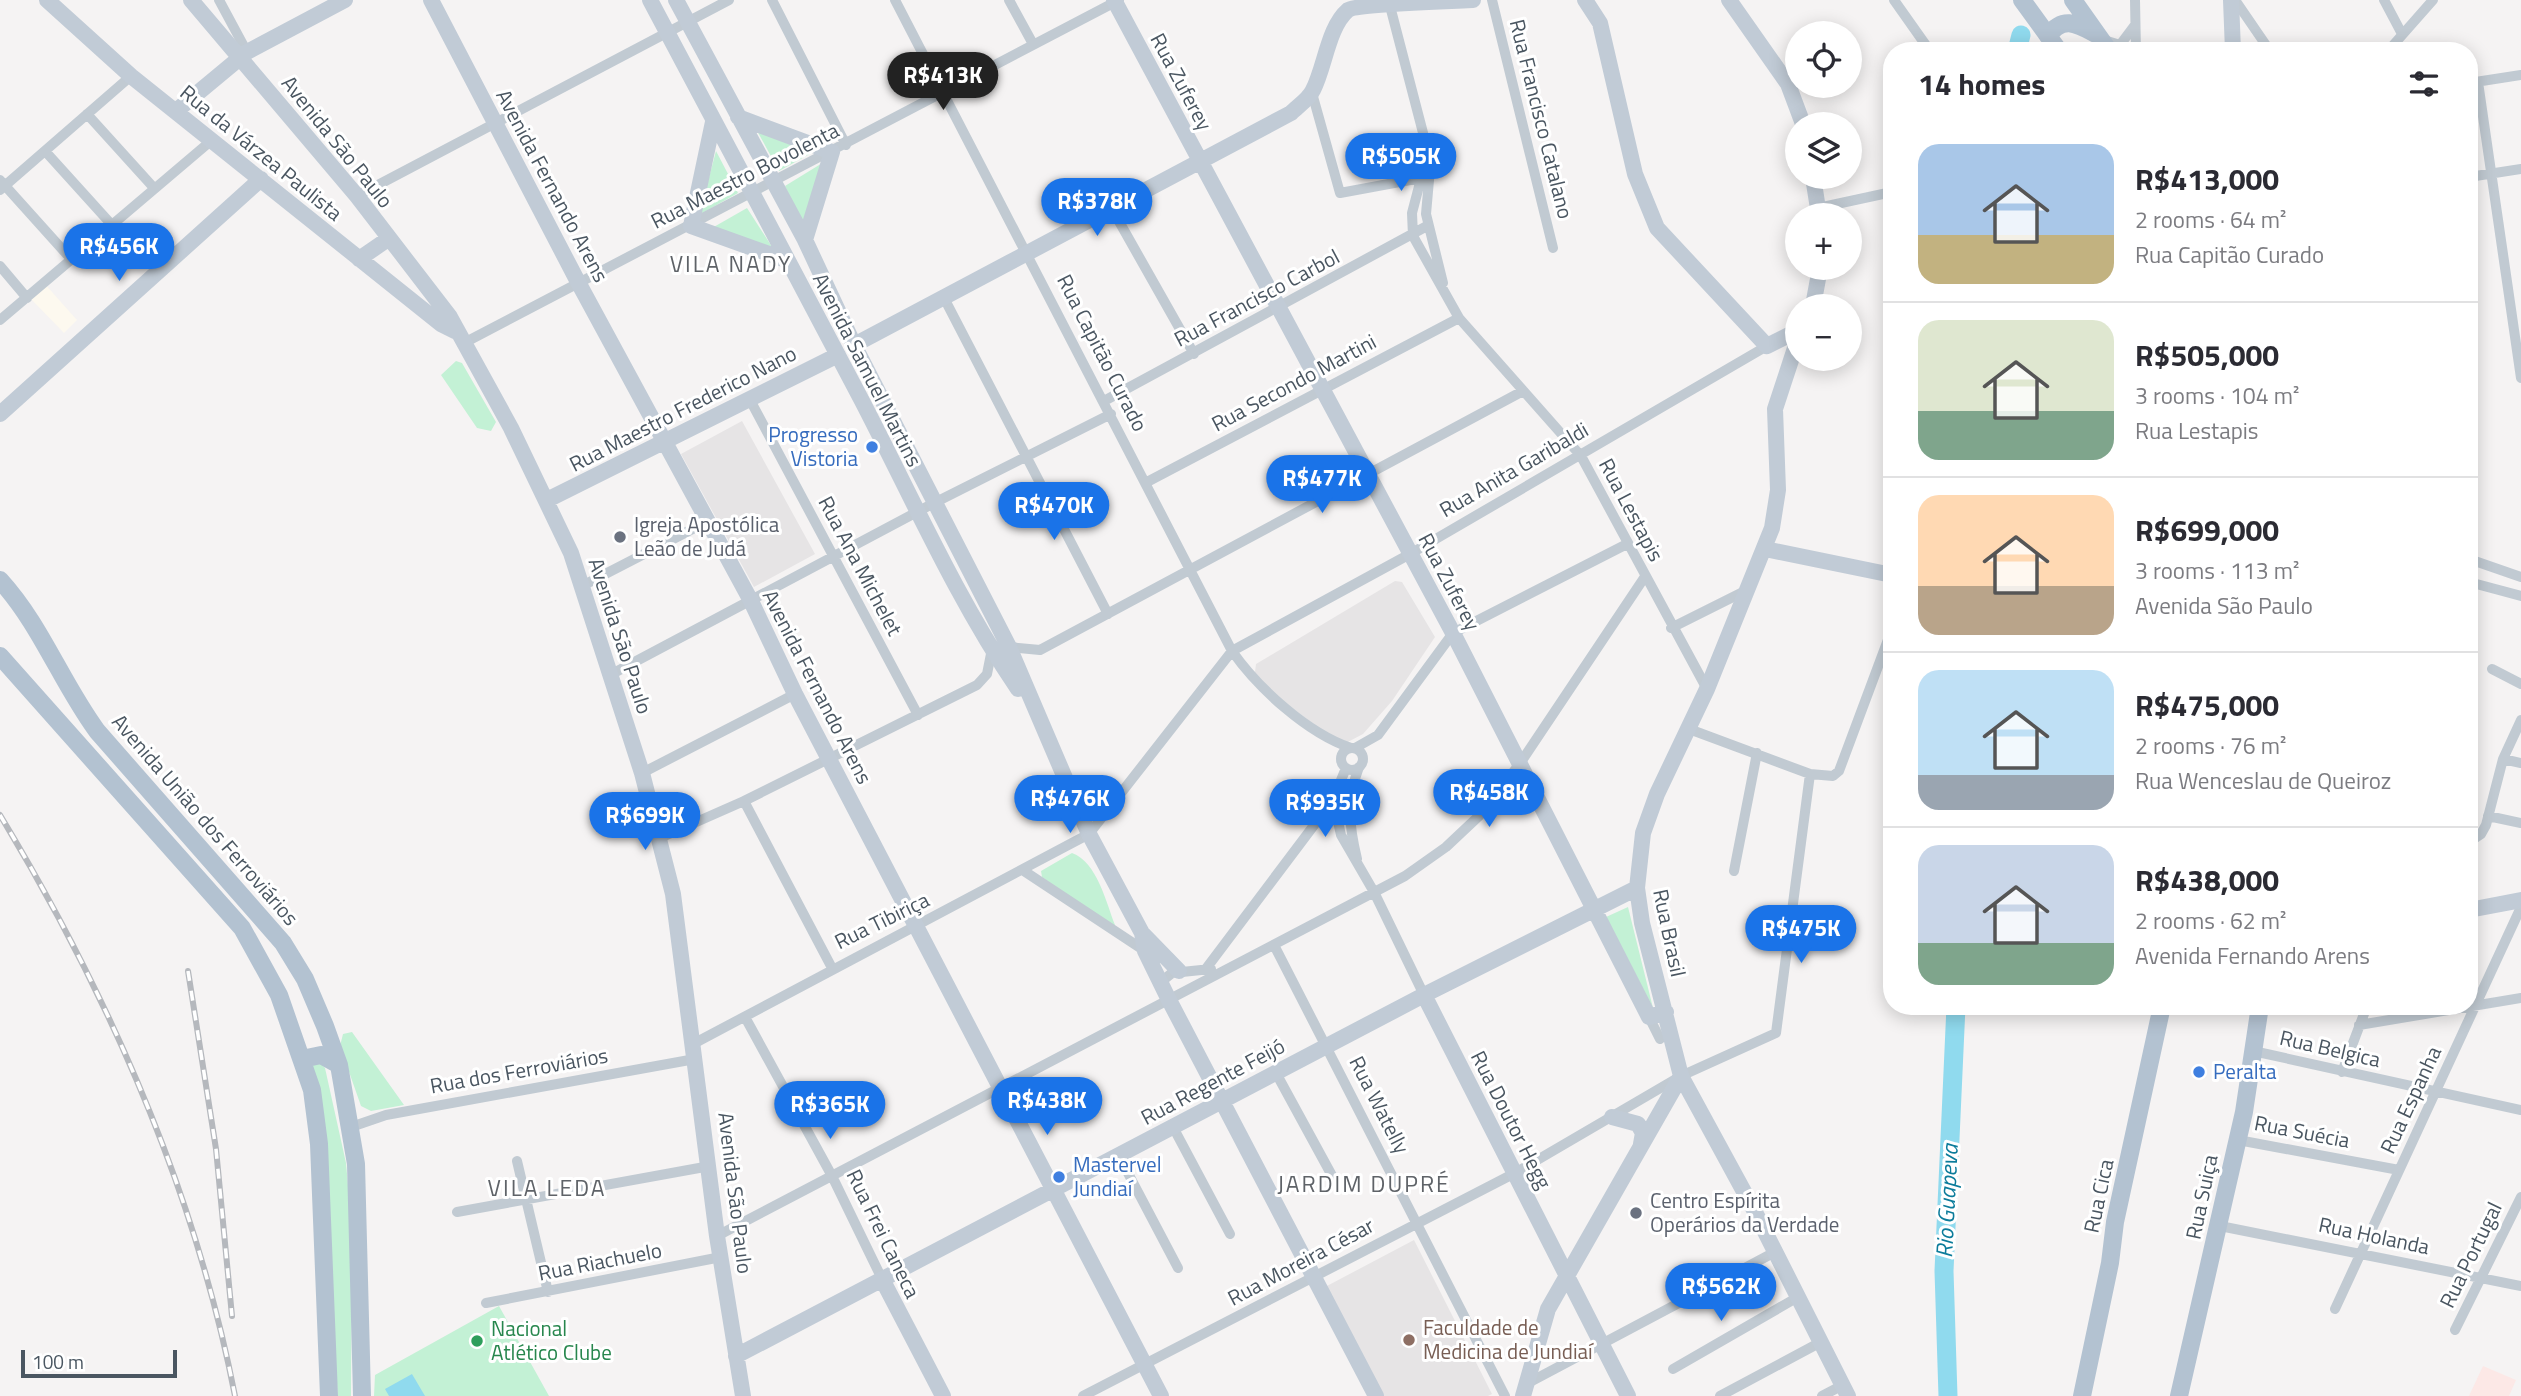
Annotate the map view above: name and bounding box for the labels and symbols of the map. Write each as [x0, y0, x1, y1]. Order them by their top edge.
street label: Rua Francisco Catalano [1502, 16, 1582, 222]
street label: Rua Zuferey [1143, 27, 1221, 136]
pin: R$413K [886, 52, 1000, 112]
street label: Avenida São Paulo [274, 68, 401, 215]
street label: Rua da Várzea Paulista [173, 76, 350, 228]
street label: Avenida Fernando Arens [488, 83, 617, 288]
street label: Rua Maestro Bovolenta [645, 114, 845, 236]
pin: R$505K [1344, 134, 1458, 193]
pin: R$378K [1040, 178, 1154, 238]
pin: R$456K [62, 224, 176, 283]
street label: Rua Francisco Carbol [1168, 240, 1345, 354]
district label: VILA NADY [670, 246, 792, 281]
street label: Avenida Samuel Martins [805, 267, 931, 472]
street label: Rua Capitão Curado [1049, 268, 1156, 437]
street label: Rua Secondo Martini [1205, 325, 1382, 439]
street label: Rua Maestro Frederico Nano [563, 337, 802, 479]
street label: Rua Anita Garibaldi [1433, 413, 1594, 525]
place label: Progresso Vistoria [768, 418, 858, 474]
marker: Progresso Vistoria [864, 439, 880, 455]
street label: Rua Lestapis [1591, 452, 1672, 567]
pin: R$477K [1265, 456, 1379, 515]
pin: R$470K [997, 482, 1111, 542]
street label: Rua Ana Michelet [811, 490, 911, 642]
place label: Igreja Apostólica Leão de Judá [634, 508, 780, 564]
street label: Rua Zuferey [1411, 527, 1489, 636]
marker: Igreja Apostólica Leão de Judá [612, 529, 628, 545]
street label: Avenida São Paulo [581, 554, 661, 718]
street label: Avenida Fernando Arens [755, 584, 881, 789]
street label: Avenida União dos Ferroviários [105, 706, 307, 932]
pin: R$458K [1432, 770, 1546, 829]
pin: R$476K [1013, 776, 1127, 835]
pin: R$935K [1268, 780, 1382, 839]
pin: R$699K [588, 792, 702, 852]
street label: Rua Tibiriça [829, 883, 935, 957]
street label: Rua Brasil [1645, 886, 1695, 980]
pin: R$475K [1744, 906, 1858, 965]
street label: Rua Belgica [2277, 1021, 2384, 1075]
street label: Rua Regente Feijó [1135, 1030, 1290, 1133]
street label: Rua dos Ferroviários [427, 1039, 610, 1101]
street label: Rua Espanha [2371, 1040, 2449, 1159]
street label: Rua Doutor Hegg [1463, 1045, 1561, 1195]
street label: Rua Watelly [1342, 1050, 1418, 1159]
place label: Peralta [2213, 1055, 2277, 1087]
marker: Peralta [2191, 1064, 2207, 1080]
pin: R$438K [990, 1078, 1104, 1137]
pin: R$365K [773, 1082, 887, 1141]
street label: Rua Suécia [2252, 1106, 2353, 1156]
street label: Avenida São Paulo [710, 1110, 762, 1275]
water label: Rio Guapeva [1926, 1142, 1967, 1259]
place label: Mastervel Jundiaí [1073, 1148, 1162, 1204]
street label: Rua Suiça [2176, 1151, 2226, 1242]
street label: Rua Cica [2075, 1155, 2122, 1236]
street label: Rua Frei Caneca [839, 1164, 929, 1304]
district label: JARDIM DUPRÉ [1277, 1166, 1451, 1201]
marker: Mastervel Jundiaí [1051, 1169, 1067, 1185]
district label: VILA LEDA [488, 1170, 606, 1205]
place label: Centro Espírita Operários da Verdade [1650, 1184, 1839, 1240]
street label: Rua Portugal [2431, 1196, 2510, 1313]
marker: Centro Espírita Operários da Verdade [1628, 1205, 1644, 1221]
street label: Rua Holanda [2316, 1208, 2433, 1262]
street label: Rua Moreira César [1222, 1209, 1379, 1313]
street label: Rua Riachuelo [535, 1233, 664, 1289]
pin: R$562K [1664, 1264, 1778, 1323]
place label: Faculdade de Medicina de Jundiaí [1423, 1311, 1594, 1367]
place label: Nacional Atlético Clube [491, 1312, 612, 1368]
marker: Faculdade de Medicina de Jundiaí [1401, 1332, 1417, 1348]
marker: Nacional Atlético Clube [469, 1333, 485, 1349]
scale bar [21, 1347, 177, 1379]

